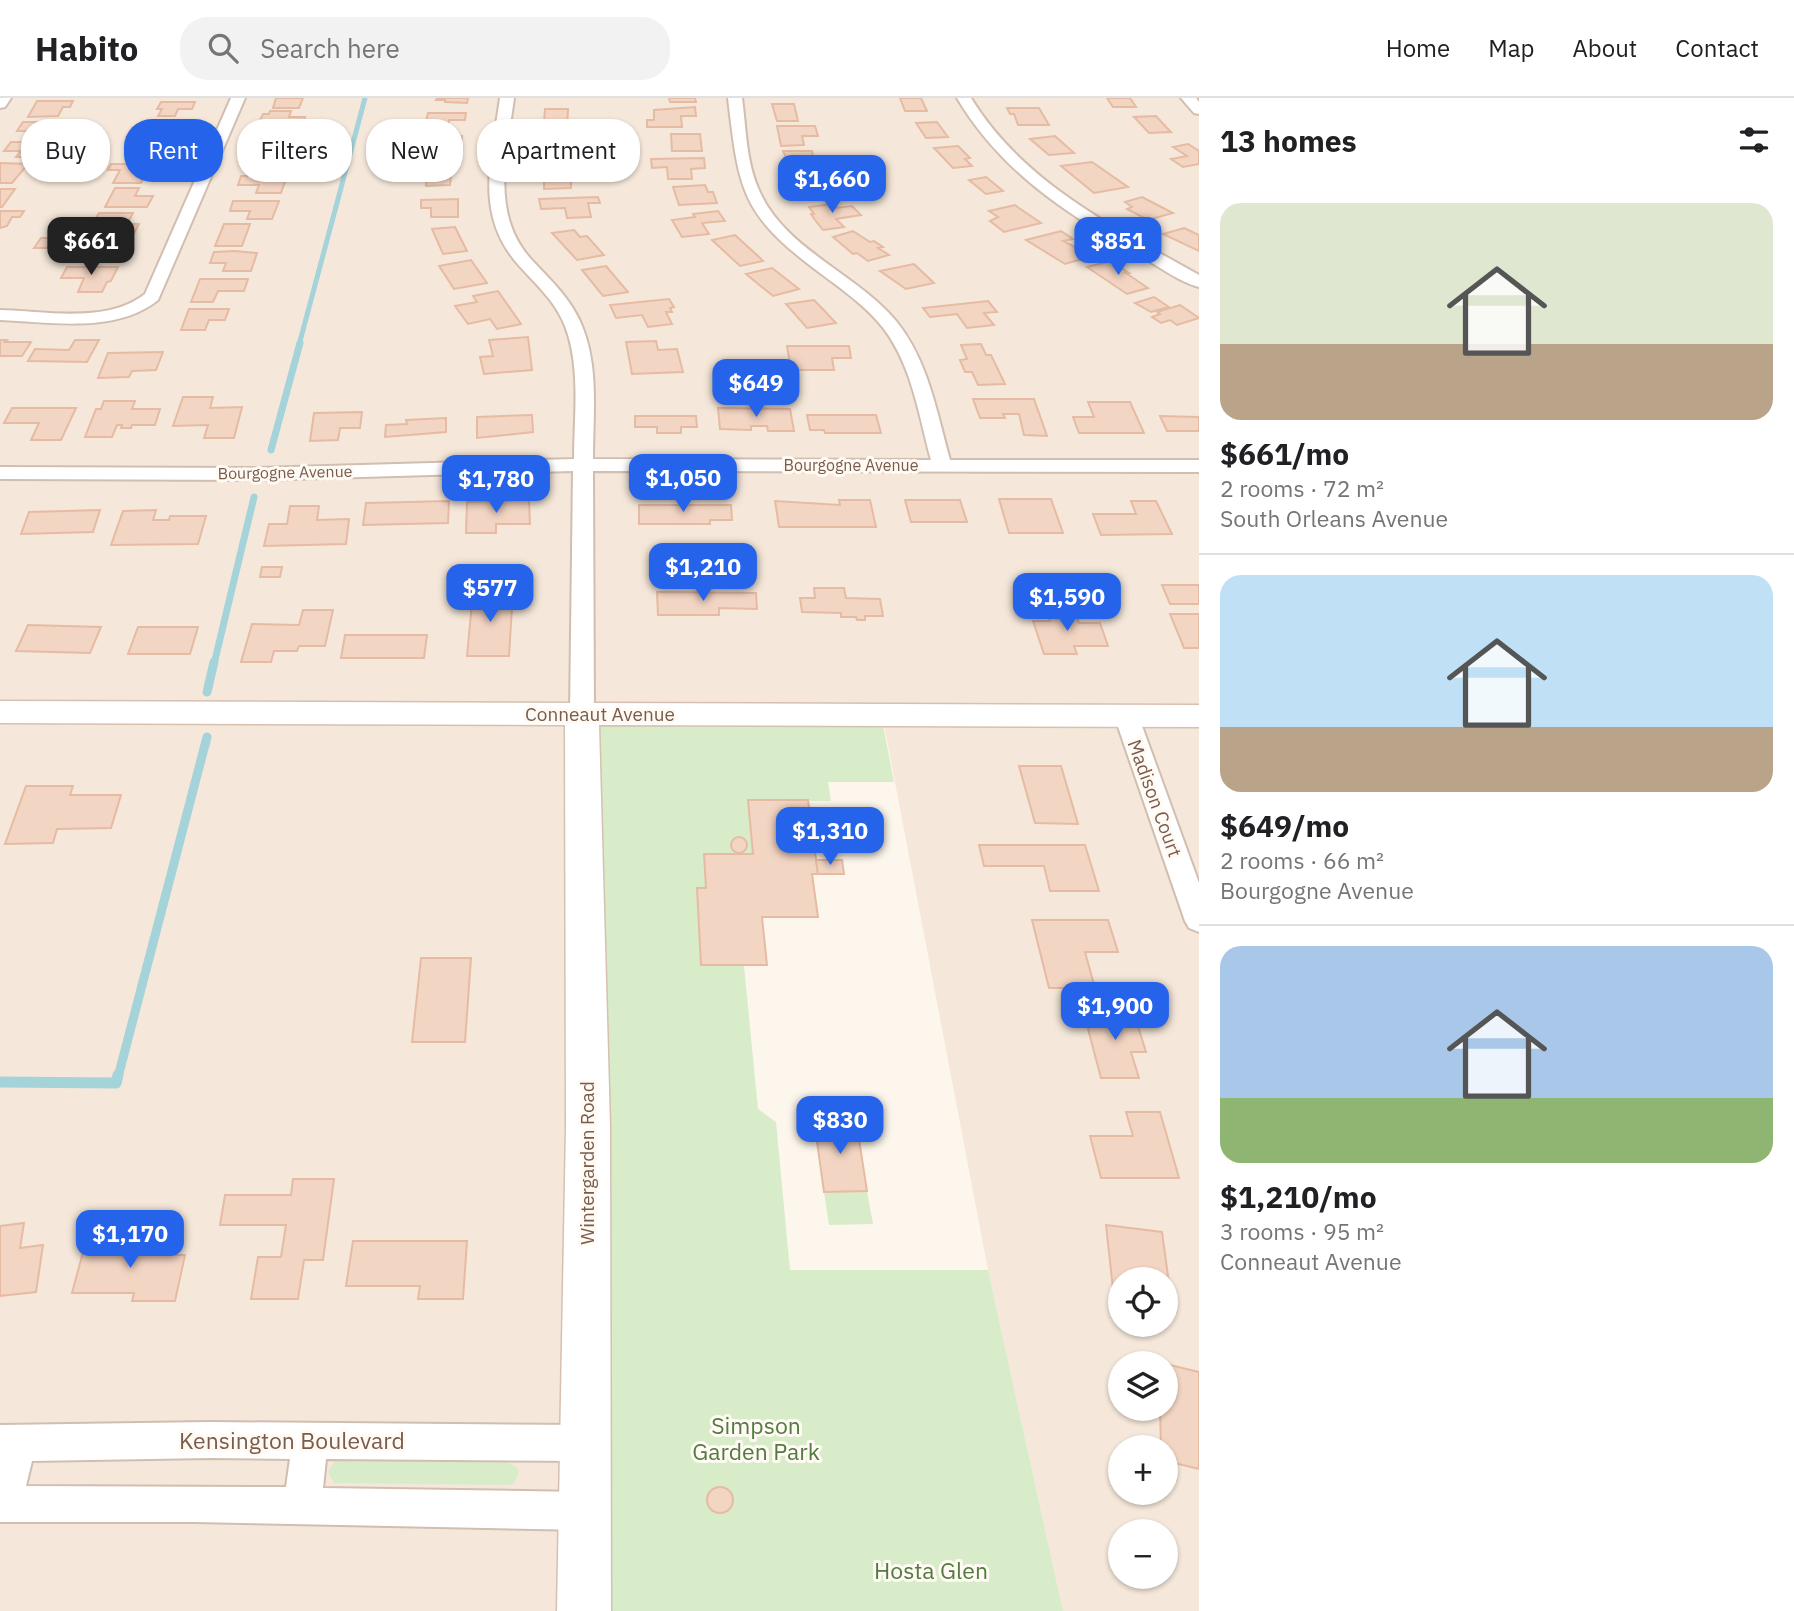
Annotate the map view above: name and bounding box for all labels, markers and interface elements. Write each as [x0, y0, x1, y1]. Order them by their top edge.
search box [180, 17, 670, 80]
text: Habito [35, 27, 138, 70]
icon: search [204, 29, 242, 67]
text: Search here [260, 31, 400, 65]
text: Home [1386, 32, 1450, 64]
text: Map [1488, 32, 1534, 64]
text: About [1572, 32, 1637, 64]
text: Contact [1675, 32, 1759, 64]
chip: Buy [21, 119, 110, 182]
chip: Rent [124, 119, 223, 182]
chip: Filters [237, 119, 352, 182]
chip: New [366, 119, 463, 182]
chip: Apartment [477, 119, 640, 182]
text: 13 homes [1220, 121, 1357, 160]
icon: filters [1735, 121, 1773, 159]
pin: $1,660 [775, 156, 889, 215]
text: $1,660 [794, 163, 870, 193]
pin: $661 [50, 218, 132, 277]
pin: $851 [1077, 218, 1159, 277]
text: $661 [63, 225, 119, 255]
text: $851 [1090, 225, 1146, 255]
icon: home [1434, 248, 1560, 374]
pin: $649 [715, 360, 797, 419]
text: $649 [728, 367, 784, 397]
text: $661/mo [1220, 434, 1349, 473]
pin: $1,050 [626, 454, 740, 514]
street label: Bourgogne Avenue [784, 455, 919, 475]
pin: $1,780 [439, 456, 553, 515]
street label: Bourgogne Avenue [217, 461, 353, 483]
text: $1,050 [645, 462, 721, 492]
text: $1,780 [458, 463, 534, 493]
text: 2 rooms · 72 m² [1220, 473, 1384, 503]
text: South Orleans Avenue [1220, 503, 1448, 533]
pin: $1,210 [646, 544, 760, 603]
text: $1,210 [665, 551, 741, 581]
pin: $577 [449, 564, 531, 624]
text: $577 [462, 572, 518, 602]
pin: $1,590 [1010, 574, 1124, 633]
text: $1,590 [1029, 581, 1105, 611]
icon: home [1434, 620, 1560, 746]
street label: Conneaut Avenue [525, 702, 675, 726]
street label: Madison Court [1123, 736, 1187, 860]
text: $649/mo [1220, 806, 1349, 845]
pin: $1,310 [773, 808, 887, 867]
text: $1,310 [792, 815, 868, 845]
text: 2 rooms · 66 m² [1220, 845, 1384, 875]
text: Bourgogne Avenue [1220, 875, 1414, 905]
pin: $1,900 [1058, 982, 1172, 1042]
text: $1,900 [1077, 990, 1153, 1020]
icon: home [1434, 991, 1560, 1117]
street label: Wintergarden Road [575, 1081, 599, 1245]
pin: $830 [799, 1096, 881, 1156]
text: $830 [812, 1104, 868, 1134]
text: $1,210/mo [1220, 1177, 1377, 1216]
pin: $1,170 [73, 1210, 187, 1270]
text: 3 rooms · 95 m² [1220, 1216, 1384, 1246]
text: $1,170 [92, 1218, 168, 1248]
text: Conneaut Avenue [1220, 1246, 1402, 1276]
map controls [1108, 1267, 1178, 1589]
button: locate [1108, 1267, 1178, 1337]
button: layers [1108, 1351, 1178, 1421]
park label: Simpson Garden Park [692, 1410, 820, 1466]
street label: Kensington Boulevard [179, 1425, 405, 1455]
button: + [1108, 1435, 1178, 1505]
button: − [1108, 1519, 1178, 1589]
park label: Hosta Glen [874, 1555, 988, 1585]

